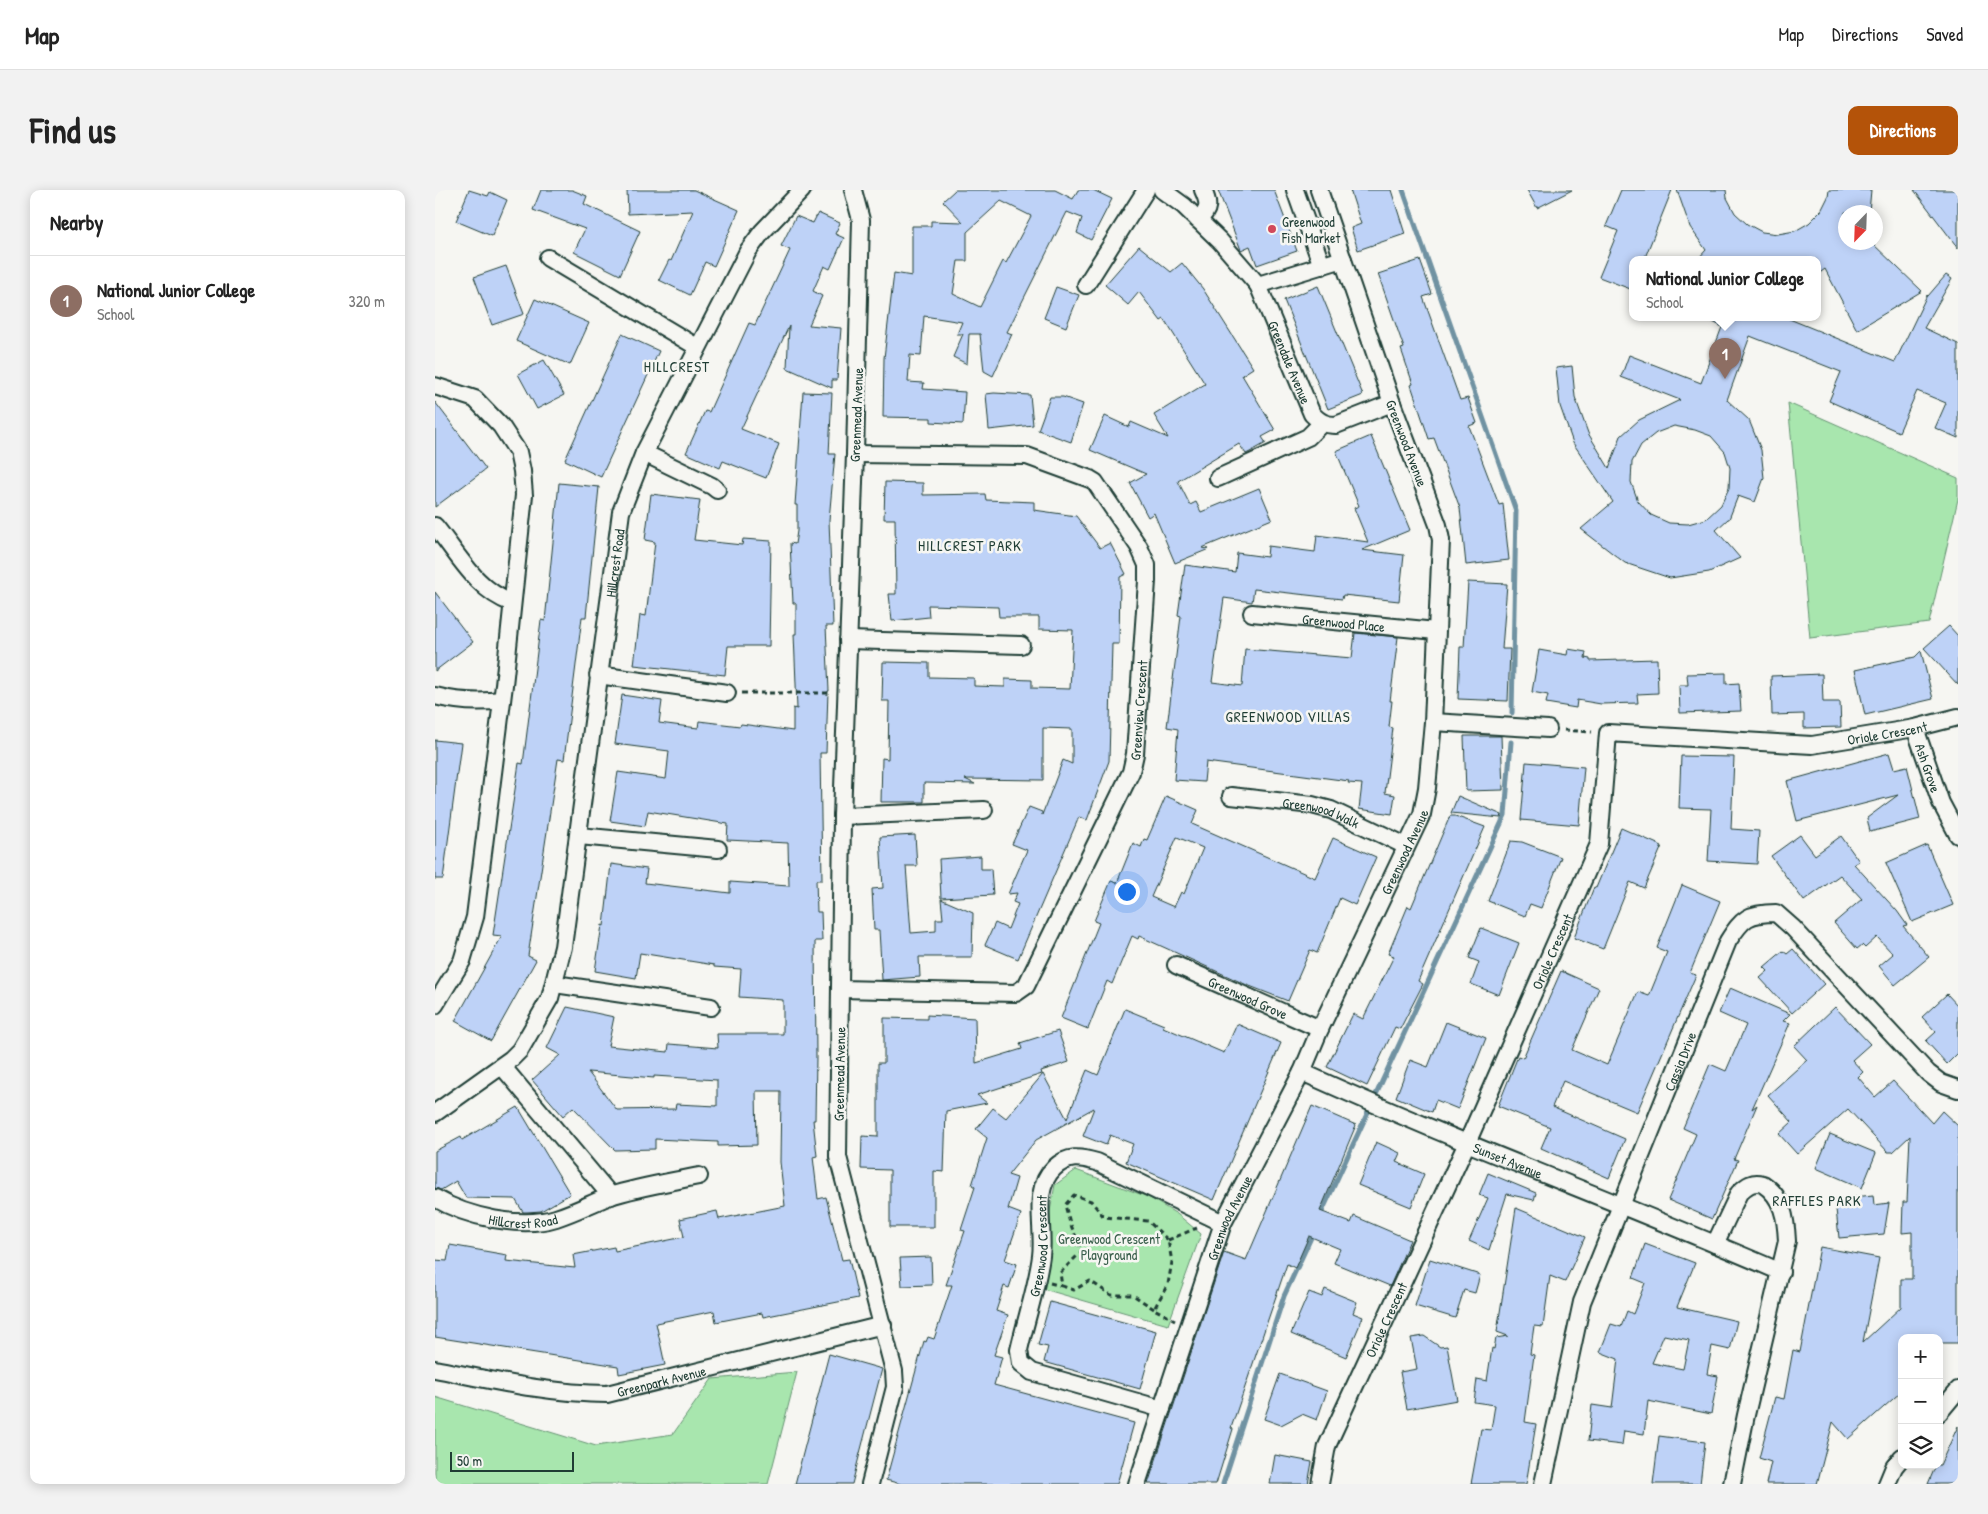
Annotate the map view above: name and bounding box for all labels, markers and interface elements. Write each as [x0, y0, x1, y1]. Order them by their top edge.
text: Map [25, 19, 59, 51]
text: Map [1779, 22, 1804, 47]
text: Directions [1832, 22, 1898, 47]
text: Saved [1926, 22, 1963, 47]
button: Directions [1848, 106, 1958, 155]
text: Find us [30, 107, 116, 154]
north arrow [1838, 205, 1883, 250]
text: Nearby [50, 208, 103, 237]
place label: Greenwood Fish Market [1281, 212, 1340, 247]
marker: Greenwood Fish Market [1266, 223, 1278, 235]
popup [1629, 256, 1821, 321]
text: National Junior College [1646, 265, 1804, 291]
text: National Junior College [97, 277, 255, 303]
text: 1 [63, 290, 69, 312]
text: 320 m [349, 290, 385, 312]
text: School [1646, 291, 1683, 313]
text: School [97, 303, 134, 325]
street label: Greendale Avenue [1264, 317, 1316, 407]
pin: 1 [1709, 338, 1741, 379]
district label: HILLCREST [644, 356, 710, 377]
street label: Greenmead Avenue [845, 367, 867, 462]
street label: Greenwood Avenue [1382, 397, 1432, 490]
street label: Hillcrest Road [600, 527, 628, 598]
district label: HILLCREST PARK [918, 535, 1022, 556]
street label: Greenwood Place [1301, 608, 1386, 635]
street label: Greenview Crescent [1124, 660, 1151, 762]
district label: GREENWOOD VILLAS [1225, 706, 1351, 727]
street label: Oriole Crescent [1846, 716, 1929, 749]
street label: Ash Grove [1912, 741, 1946, 795]
street label: Greenwood Walk [1282, 792, 1363, 832]
street label: Greenwood Avenue [1376, 808, 1432, 897]
your location [1114, 879, 1140, 905]
street label: Oriole Crescent [1527, 910, 1577, 992]
street label: Greenwood Grove [1205, 971, 1291, 1023]
street label: Greenmead Avenue [829, 1026, 849, 1121]
street label: Cassia Drive [1659, 1028, 1700, 1093]
street label: Sunset Avenue [1471, 1137, 1546, 1182]
street label: Greenwood Avenue [1202, 1171, 1256, 1263]
district label: RAFFLES PARK [1772, 1190, 1862, 1211]
street label: Greenwood Crescent [1024, 1194, 1051, 1299]
street label: Hillcrest Road [487, 1209, 560, 1232]
park label: Greenwood Crescent Playground [1058, 1229, 1160, 1265]
street label: Oriole Crescent [1360, 1279, 1411, 1360]
map controls [1898, 1334, 1943, 1469]
button: + [1898, 1334, 1943, 1379]
street label: Greenpark Avenue [615, 1360, 708, 1401]
button: − [1898, 1379, 1943, 1424]
button: layers [1898, 1424, 1943, 1469]
scale bar [450, 1449, 574, 1472]
text: 50 m [457, 1451, 482, 1470]

